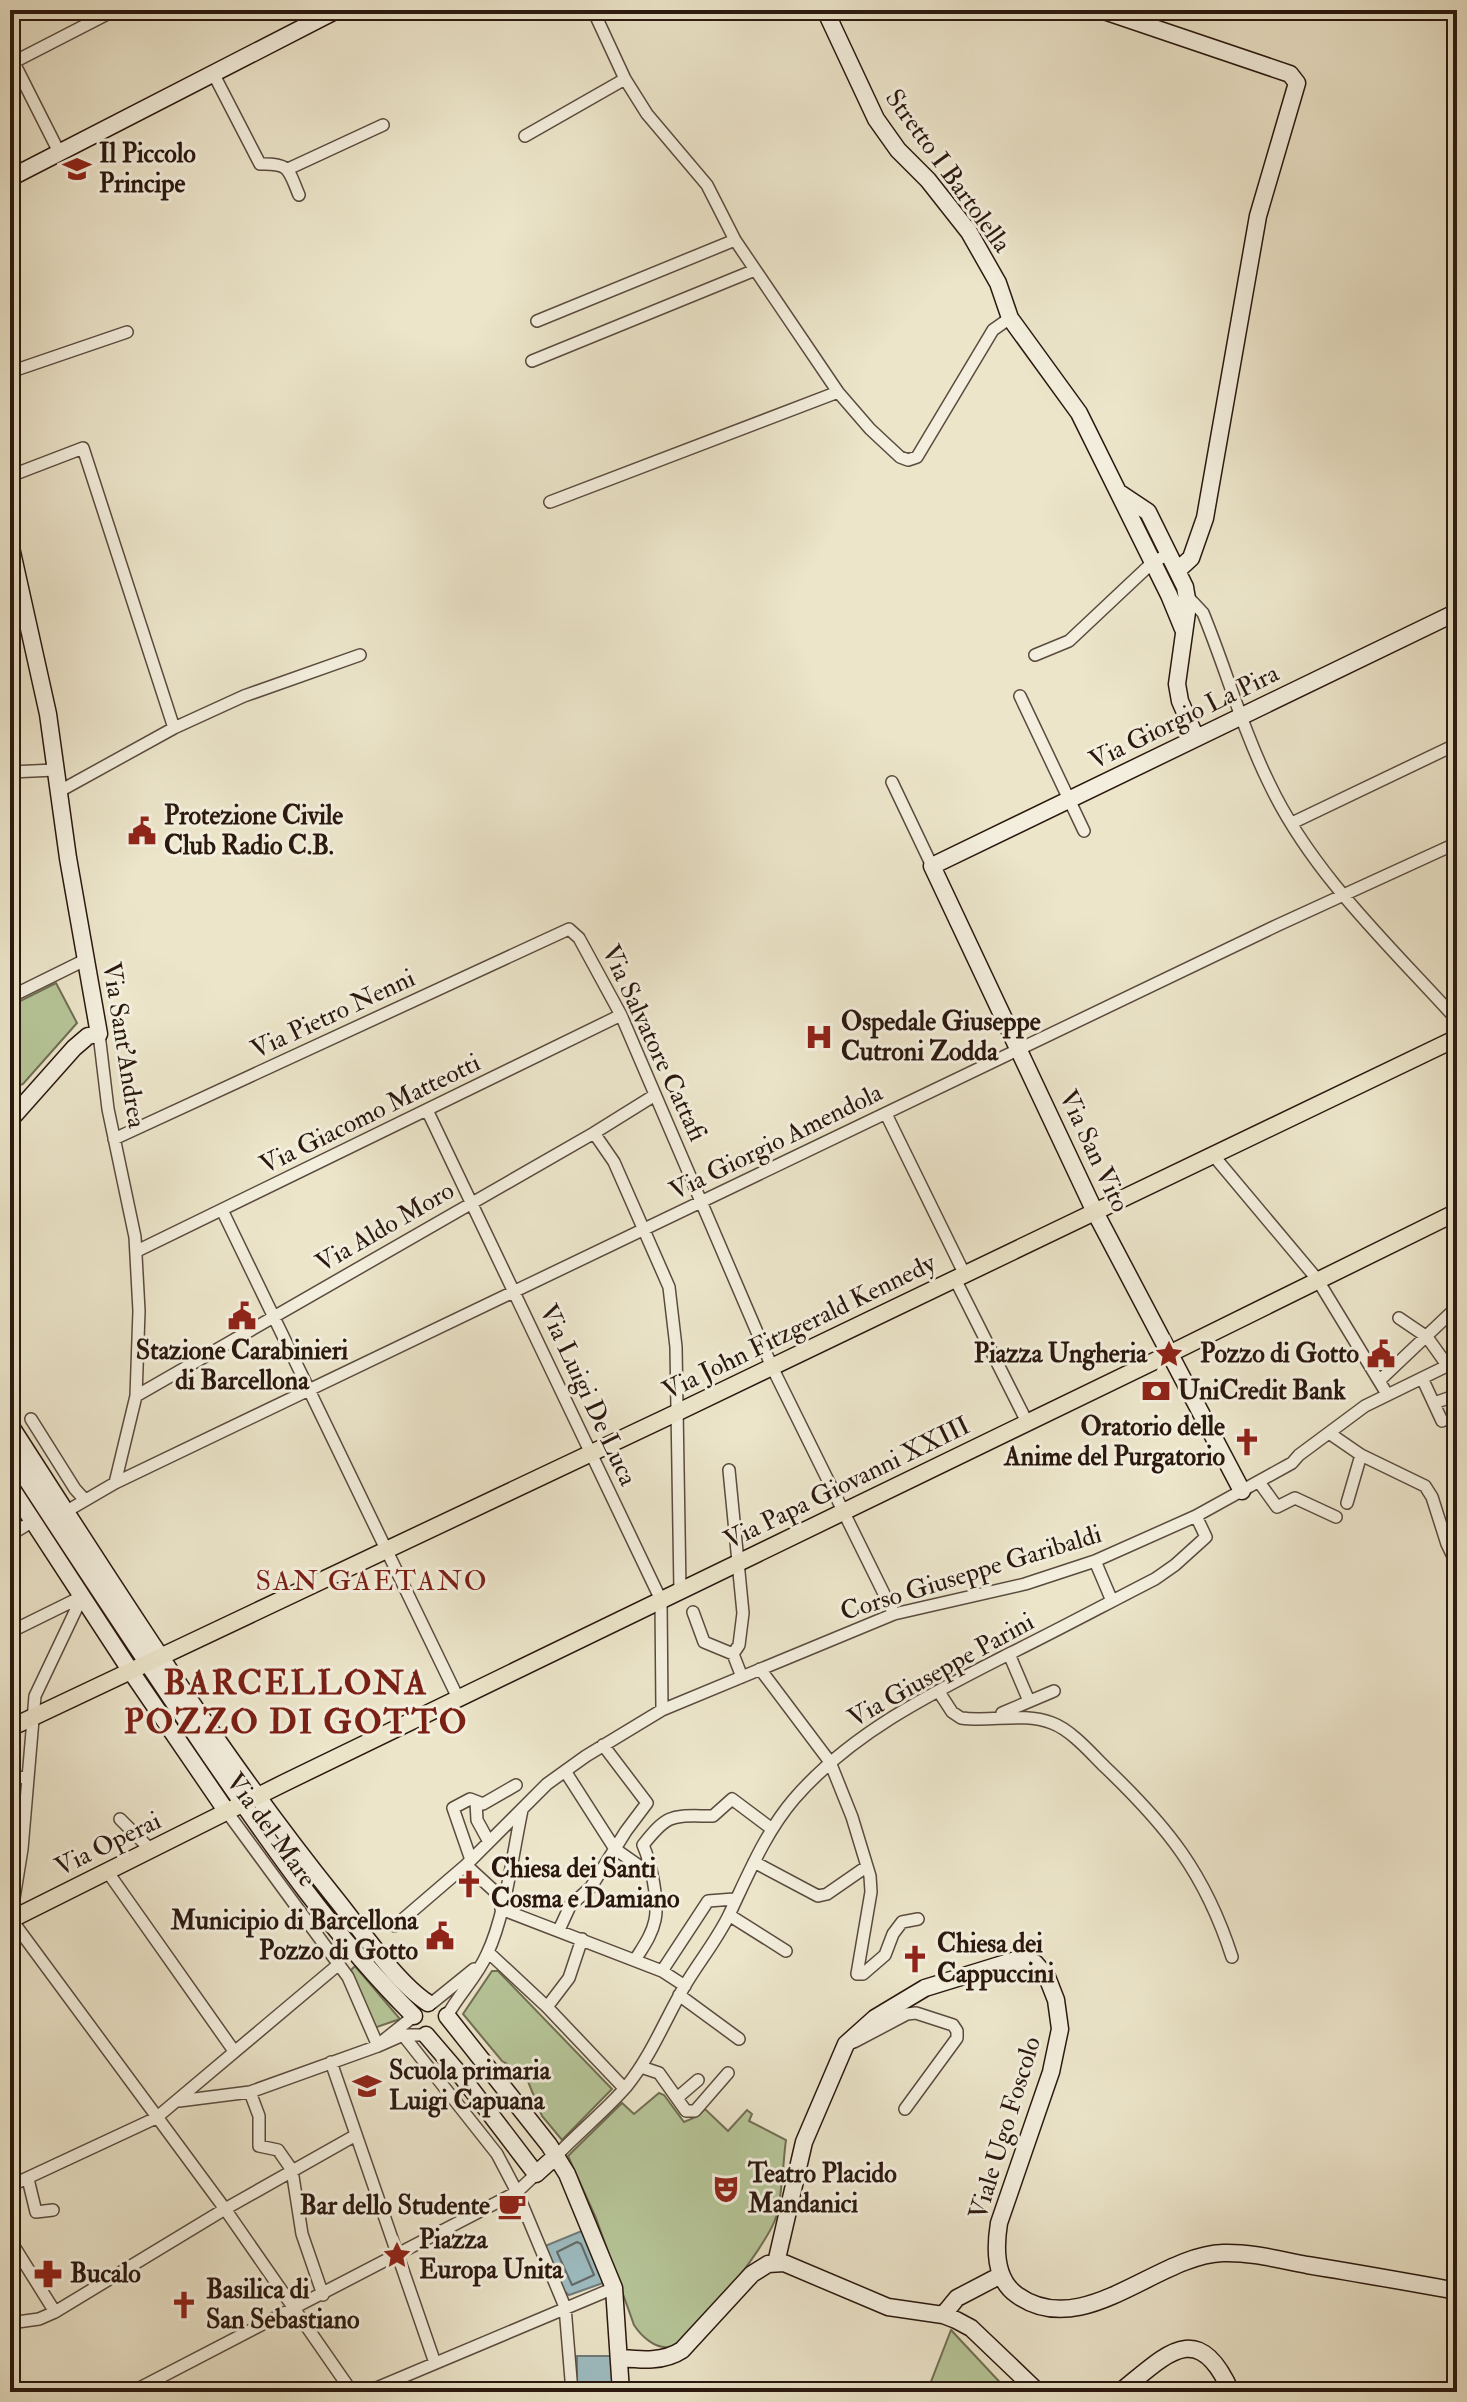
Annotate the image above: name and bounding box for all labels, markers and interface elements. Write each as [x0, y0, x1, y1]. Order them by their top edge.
street label: Stretto I Bartolella [878, 83, 1018, 259]
place label: Il Piccolo Principe [99, 138, 196, 201]
school or university icon: Il Piccolo Principe [62, 154, 92, 184]
street label: Via Giorgio La Pira [1084, 657, 1284, 777]
place label: Protezione Civile Club Radio C.B. [164, 800, 343, 862]
public building icon: Protezione Civile Club Radio C.B. [127, 816, 157, 846]
street label: Via Salvatore Cattafi [594, 940, 714, 1146]
street label: Via Sant'Andrea [95, 960, 153, 1131]
street label: Via Pietro Nenni [246, 962, 420, 1066]
place label: Ospedale Giuseppe Cutroni Zodda [841, 1006, 1041, 1068]
hospital icon: Ospedale Giuseppe Cutroni Zodda [804, 1022, 834, 1052]
street label: Via Giacomo Matteotti [254, 1047, 486, 1181]
street label: Via Giorgio Amendola [664, 1076, 888, 1207]
street label: Via San Vito [1052, 1085, 1136, 1217]
street label: Via Aldo Moro [310, 1175, 460, 1279]
street label: Via John Fitzgerald Kennedy [657, 1247, 941, 1407]
street label: Via Luigi De Luca [532, 1299, 644, 1491]
public building icon: Stazione Carabinieri di Barcellona [227, 1301, 257, 1331]
place label: Stazione Carabinieri di Barcellona [136, 1335, 348, 1397]
place label: Piazza Ungheria [974, 1338, 1148, 1371]
place label: Pozzo di Gotto [1200, 1338, 1359, 1370]
place icon: Piazza Ungheria [1154, 1339, 1184, 1369]
public building icon: Pozzo di Gotto [1366, 1339, 1396, 1369]
place label: UniCredit Bank [1178, 1375, 1346, 1407]
bank icon: UniCredit Bank [1141, 1376, 1171, 1406]
street label: Via Papa Giovanni XXIII [719, 1409, 976, 1557]
place label: Oratorio delle Anime del Purgatorio [1003, 1411, 1225, 1474]
church icon: Oratorio delle Anime del Purgatorio [1232, 1427, 1262, 1457]
street label: Corso Giuseppe Garibaldi [837, 1518, 1106, 1629]
district label: SAN GAETANO [255, 1564, 489, 1599]
street label: Via Giuseppe Parini [842, 1606, 1040, 1735]
district label: BARCELLONA POZZO DI GOTTO [124, 1662, 468, 1744]
street label: Via del Mare [219, 1767, 323, 1893]
street label: Via Operai [50, 1805, 167, 1884]
place label: Chiesa dei Santi Cosma e Damiano [491, 1853, 680, 1915]
church icon: Chiesa dei Santi Cosma e Damiano [454, 1869, 484, 1899]
place label: Municipio di Barcellona Pozzo di Gotto [170, 1905, 419, 1967]
public building icon: Municipio di Barcellona Pozzo di Gotto [425, 1921, 455, 1951]
place label: Chiesa dei Cappuccini [937, 1928, 1055, 1991]
church icon: Chiesa dei Cappuccini [900, 1944, 930, 1974]
street label: Viale Ugo Foscolo [962, 2033, 1048, 2223]
place label: Scuola primaria Luigi Capuana [389, 2055, 552, 2118]
school or university icon: Scuola primaria Luigi Capuana [352, 2071, 382, 2101]
place label: Teatro Placido Mandanici [747, 2158, 897, 2220]
theatre icon: Teatro Placido Mandanici [711, 2174, 741, 2204]
place label: Bar dello Studente [300, 2190, 490, 2222]
cafe icon: Bar dello Studente [497, 2191, 527, 2221]
place label: Piazza Europa Unita [419, 2224, 564, 2287]
place icon: Piazza Europa Unita [382, 2240, 412, 2270]
place label: Bucalo [70, 2258, 141, 2290]
pharmacy icon: Bucalo [33, 2259, 63, 2289]
place label: Basilica di San Sebastiano [206, 2274, 360, 2336]
church icon: Basilica di San Sebastiano [169, 2290, 199, 2320]

